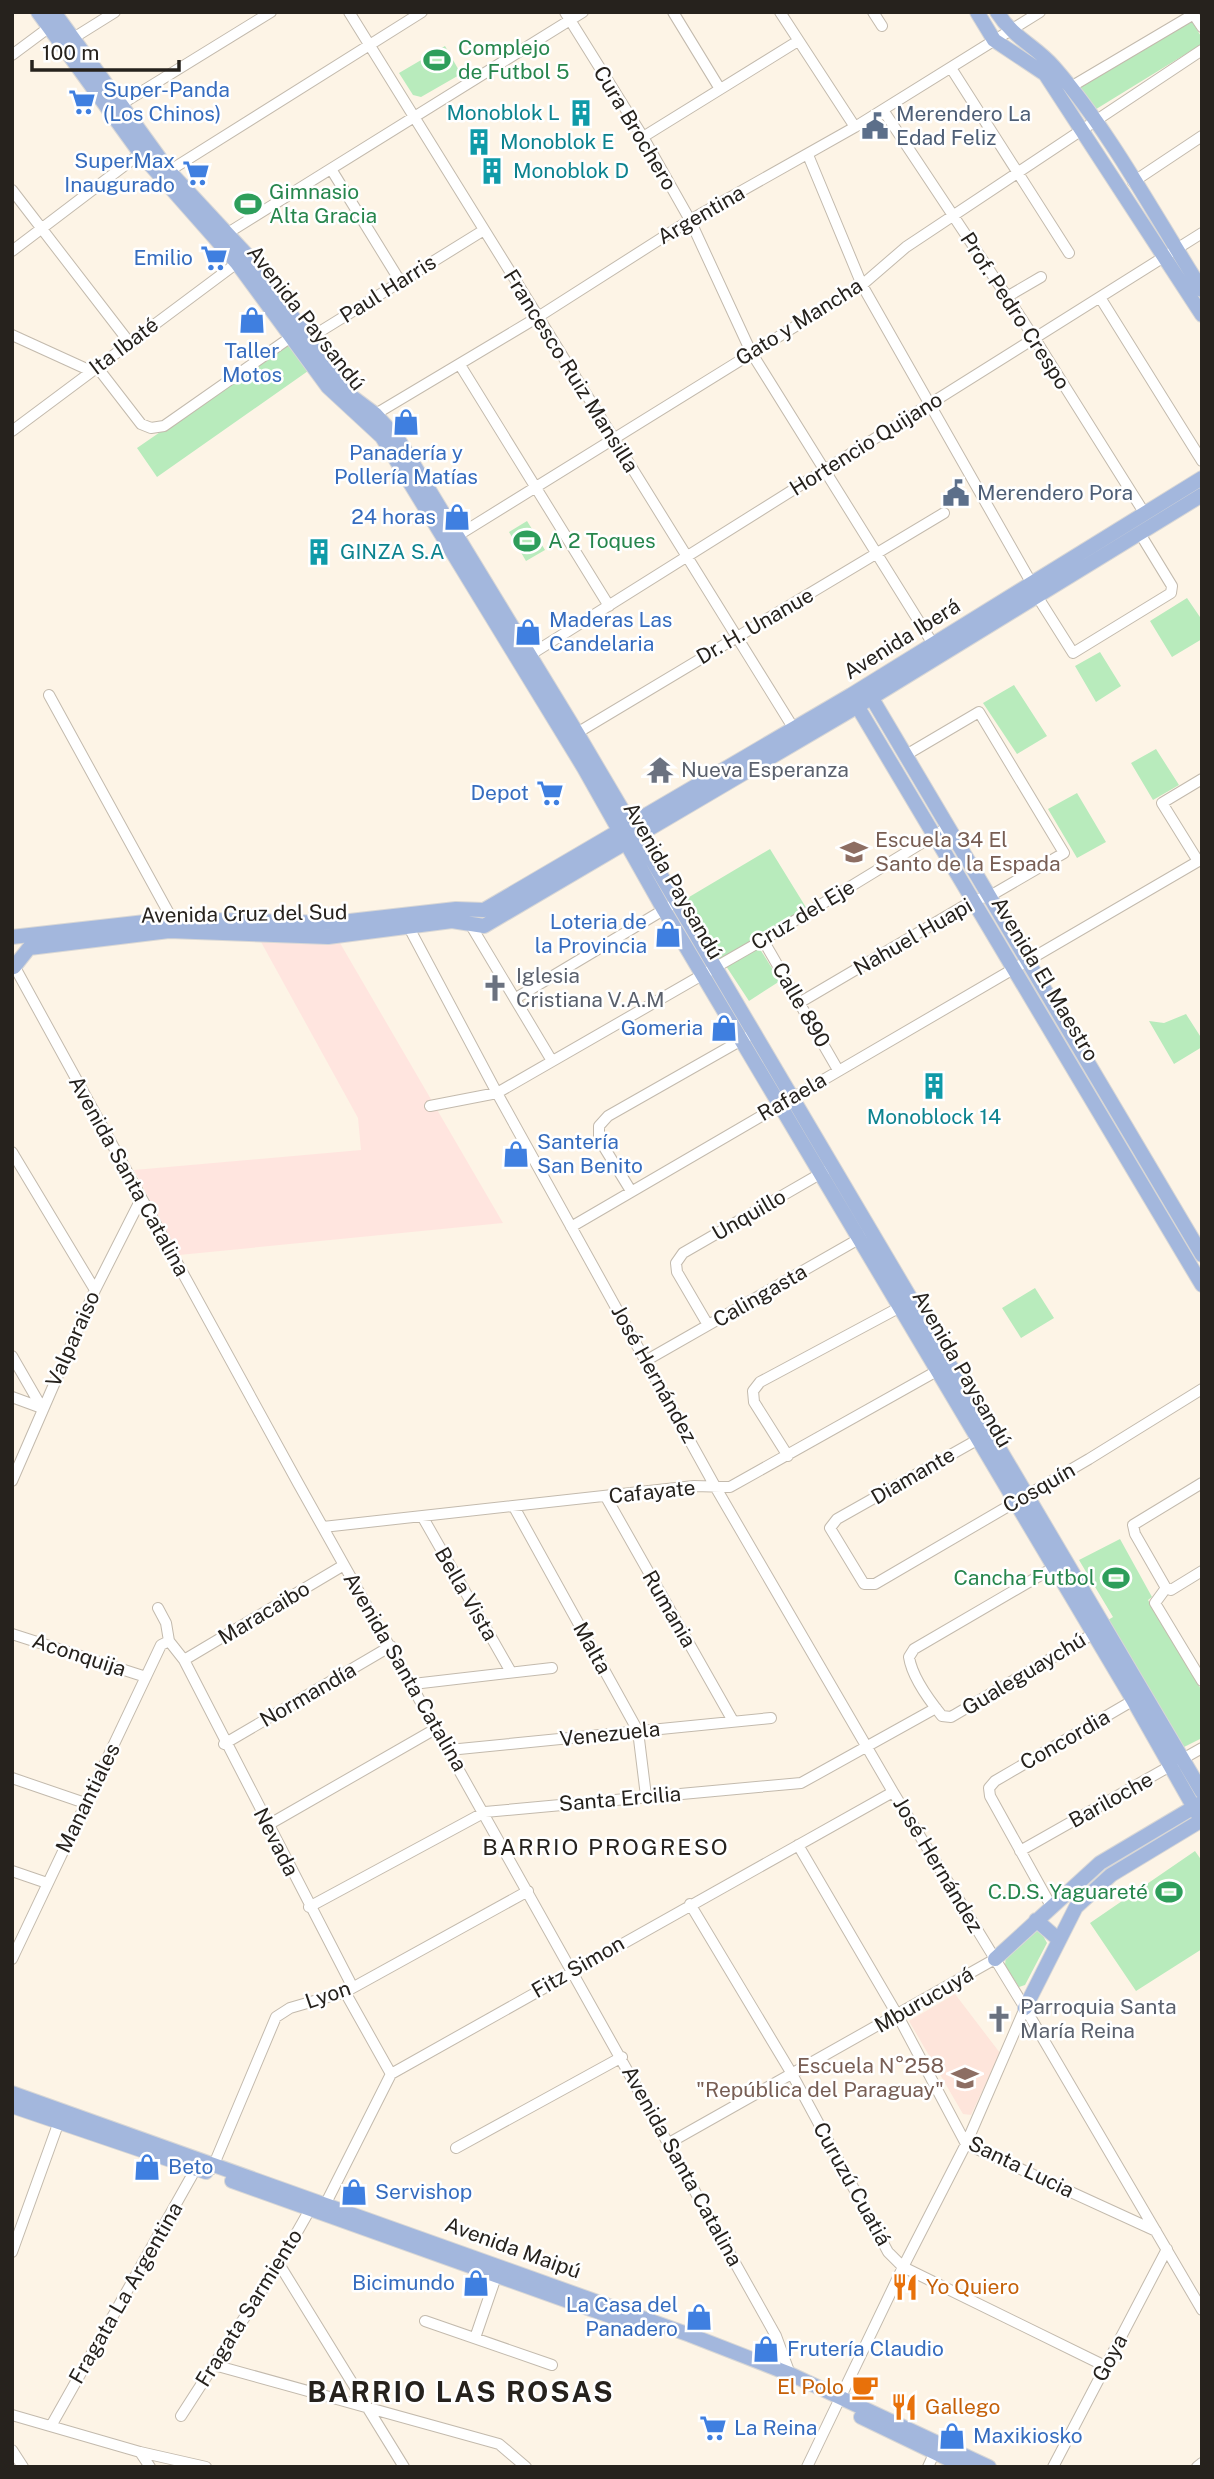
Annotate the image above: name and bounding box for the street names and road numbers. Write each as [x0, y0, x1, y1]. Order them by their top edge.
street label: Cura Brochero [589, 61, 682, 194]
street label: Argentina [653, 180, 749, 249]
street label: Prof. Pedro Crespo [955, 227, 1076, 394]
street label: Avenida Paysandú [242, 240, 371, 395]
street label: Paul Harris [335, 249, 440, 328]
street label: Francesco Ruiz Mansilla [499, 265, 644, 477]
street label: Gato y Mancha [731, 273, 867, 370]
street label: Ita Ibaté [84, 312, 163, 380]
street label: Hortencio Quijano [785, 387, 947, 501]
street label: Dr. H. Unanue [692, 582, 818, 669]
street label: Avenida Iberá [839, 593, 964, 684]
street label: Avenida Paysandú [618, 798, 729, 964]
street label: Cruz del Eje [747, 874, 859, 955]
street label: Avenida El Maestro [987, 892, 1104, 1065]
street label: Nahuel Huapi [849, 893, 976, 981]
street label: Avenida Cruz del Sud [140, 899, 348, 928]
street label: Calle 890 [767, 958, 836, 1052]
street label: Rafaela [753, 1067, 830, 1126]
street label: Avenida Santa Catalina [64, 1071, 195, 1280]
street label: Unquillo [708, 1184, 790, 1246]
street label: Calingasta [708, 1259, 811, 1332]
street label: Avenida Paysandú [907, 1286, 1018, 1452]
street label: Valparaiso [40, 1287, 105, 1391]
street label: José Hernández [606, 1301, 703, 1447]
street label: Diamante [866, 1442, 959, 1510]
street label: Cosquín [998, 1457, 1079, 1518]
street label: Cafayate [607, 1475, 697, 1508]
street label: Bella Vista [430, 1542, 503, 1645]
street label: Rumania [637, 1566, 702, 1652]
street label: Avenida Santa Catalina [338, 1568, 473, 1775]
street label: Maracaibo [213, 1576, 314, 1650]
street label: Malta [568, 1617, 617, 1678]
street label: Gualeguaychú [957, 1627, 1090, 1720]
street label: Aconquija [29, 1628, 129, 1681]
street label: Normandía [255, 1657, 360, 1732]
street label: Concordia [1016, 1704, 1114, 1775]
street label: Venezuela [558, 1716, 661, 1751]
street label: Manantiales [50, 1739, 125, 1857]
street label: Bariloche [1064, 1766, 1157, 1833]
street label: Santa Ercilia [558, 1781, 682, 1816]
street label: José Hernández [888, 1792, 989, 1937]
street label: Nevada [249, 1803, 304, 1880]
street label: Fitz Simon [527, 1930, 628, 2003]
street label: Mburucuyá [870, 1961, 978, 2038]
street label: Lyon [302, 1975, 354, 2014]
street label: Avenida Santa Catalina [617, 2061, 748, 2270]
street label: Curuzú Cuatiá [808, 2118, 897, 2250]
street label: Santa Lucia [964, 2130, 1078, 2203]
street label: Fragata La Argentina [63, 2198, 188, 2388]
street label: Avenida Maipú [442, 2211, 584, 2284]
street label: Fragata Sarmiento [190, 2224, 307, 2391]
street label: Goya [1087, 2330, 1132, 2386]

